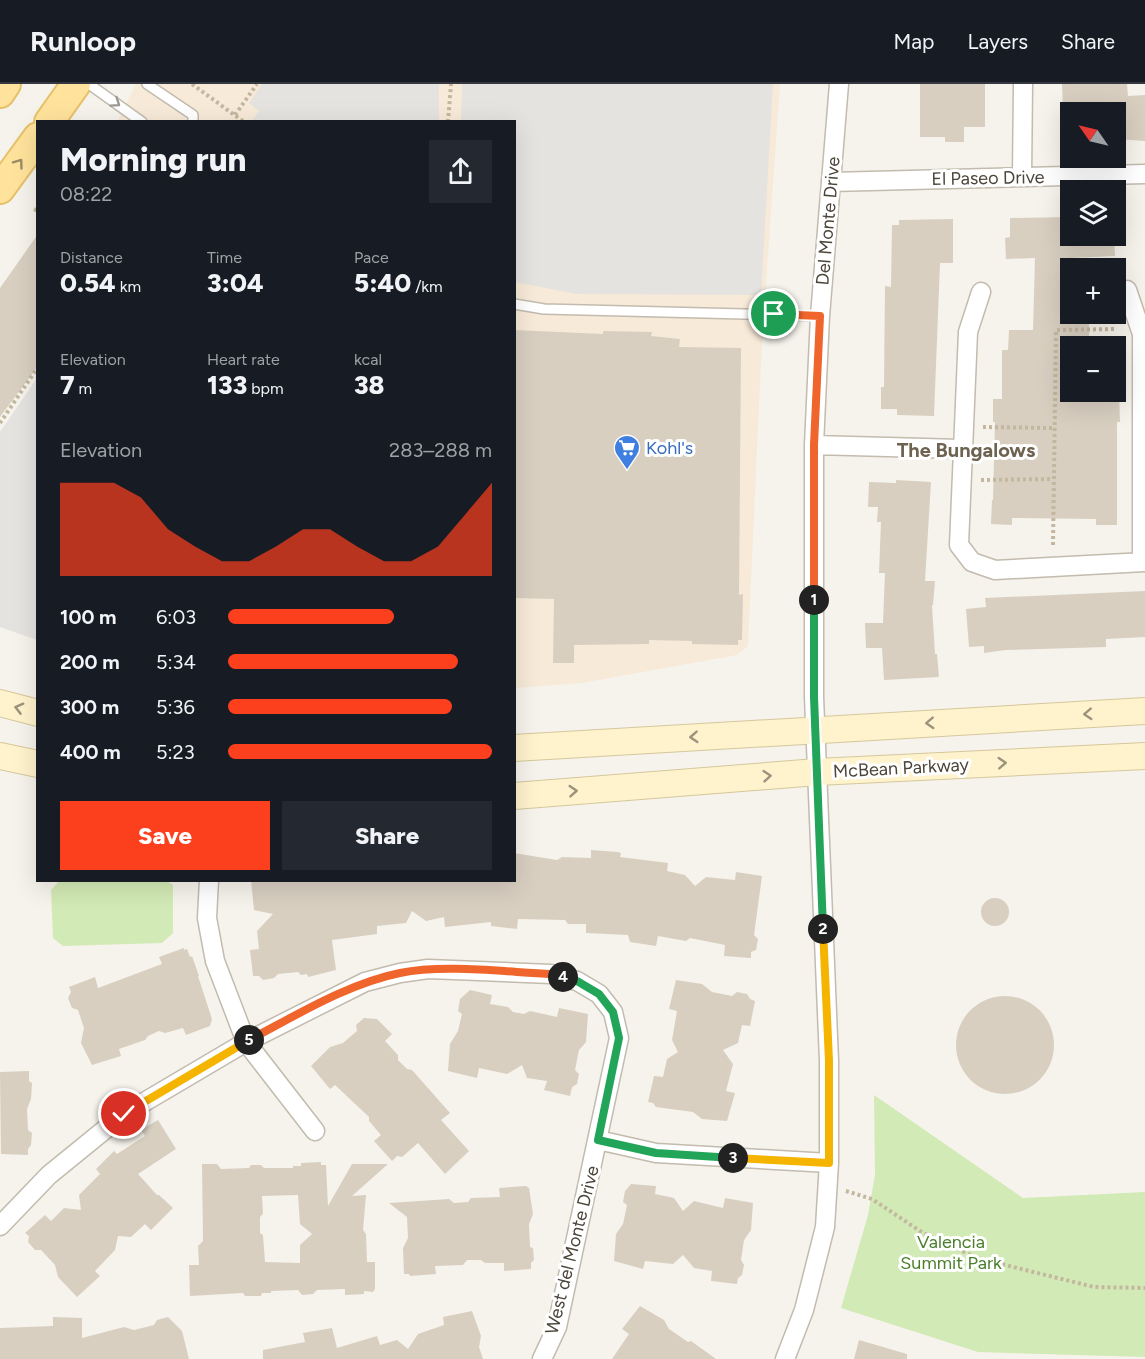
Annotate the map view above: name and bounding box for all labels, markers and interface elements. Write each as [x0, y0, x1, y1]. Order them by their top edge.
text: Runloop [30, 24, 136, 58]
text: Map [894, 29, 934, 54]
text: Layers [967, 29, 1028, 54]
text: Share [1061, 29, 1115, 54]
one-way arrow [109, 96, 120, 107]
north arrow [1060, 102, 1126, 168]
map controls [1060, 102, 1126, 402]
text: Morning run [60, 140, 246, 179]
button: share [429, 140, 492, 203]
street label: Del Monte Drive [811, 156, 845, 286]
one-way arrow [12, 159, 23, 170]
street label: El Paseo Drive [931, 166, 1045, 190]
button: layers [1060, 180, 1126, 246]
text: 08:22 [60, 182, 113, 206]
text: Distance [60, 248, 123, 267]
text: Time [207, 248, 242, 267]
text: Pace [354, 248, 389, 267]
button: + [1060, 258, 1126, 324]
text: 0.54 [60, 267, 116, 299]
text: 3:04 [207, 267, 264, 299]
text: 5:40 [354, 267, 411, 299]
text: km [116, 277, 141, 296]
text: /km [411, 277, 443, 296]
pin [748, 288, 799, 339]
icon: arrive [757, 297, 790, 330]
button: − [1060, 336, 1126, 402]
text: Elevation [60, 350, 126, 369]
text: Heart rate [207, 350, 280, 369]
text: kcal [354, 350, 382, 369]
text: 7 [60, 369, 75, 401]
text: 133 [207, 369, 247, 401]
text: 38 [354, 369, 384, 401]
text: m [75, 379, 92, 398]
text: bpm [247, 379, 284, 398]
supermarket icon: Kohl's [612, 433, 642, 471]
place label: Kohl's [646, 437, 693, 459]
text: Elevation [60, 438, 142, 462]
text: 283–288 m [389, 438, 492, 462]
district label: The Bungalows [897, 438, 1035, 462]
pin: 1 [799, 585, 829, 615]
text: 1 [811, 590, 817, 609]
text: 100 m [60, 605, 117, 629]
text: 6:03 [156, 605, 196, 629]
text: 200 m [60, 650, 120, 674]
text: 5:34 [156, 650, 196, 674]
text: 300 m [60, 695, 119, 719]
text: 5:36 [156, 695, 195, 719]
one-way arrow [14, 703, 24, 716]
one-way arrow [1083, 708, 1092, 721]
one-way arrow [925, 716, 934, 729]
one-way arrow [690, 730, 699, 743]
text: 400 m [60, 740, 121, 764]
text: 5:23 [156, 740, 195, 764]
street label: McBean Parkway [832, 753, 970, 783]
one-way arrow [997, 757, 1006, 770]
one-way arrow [763, 770, 772, 783]
one-way arrow [568, 785, 577, 798]
button: Save [60, 801, 270, 870]
button: Share [282, 801, 492, 870]
pin: 2 [808, 914, 838, 944]
text: 2 [818, 919, 828, 938]
pin: 4 [548, 962, 578, 992]
text: 4 [558, 967, 568, 986]
pin: 5 [234, 1025, 264, 1055]
text: 5 [244, 1030, 254, 1049]
pin [98, 1088, 149, 1139]
icon: check [107, 1097, 140, 1130]
pin: 3 [718, 1143, 748, 1173]
text: 3 [729, 1148, 737, 1167]
street label: West del Monte Drive [540, 1163, 604, 1337]
park label: Valencia Summit Park [900, 1231, 1002, 1274]

